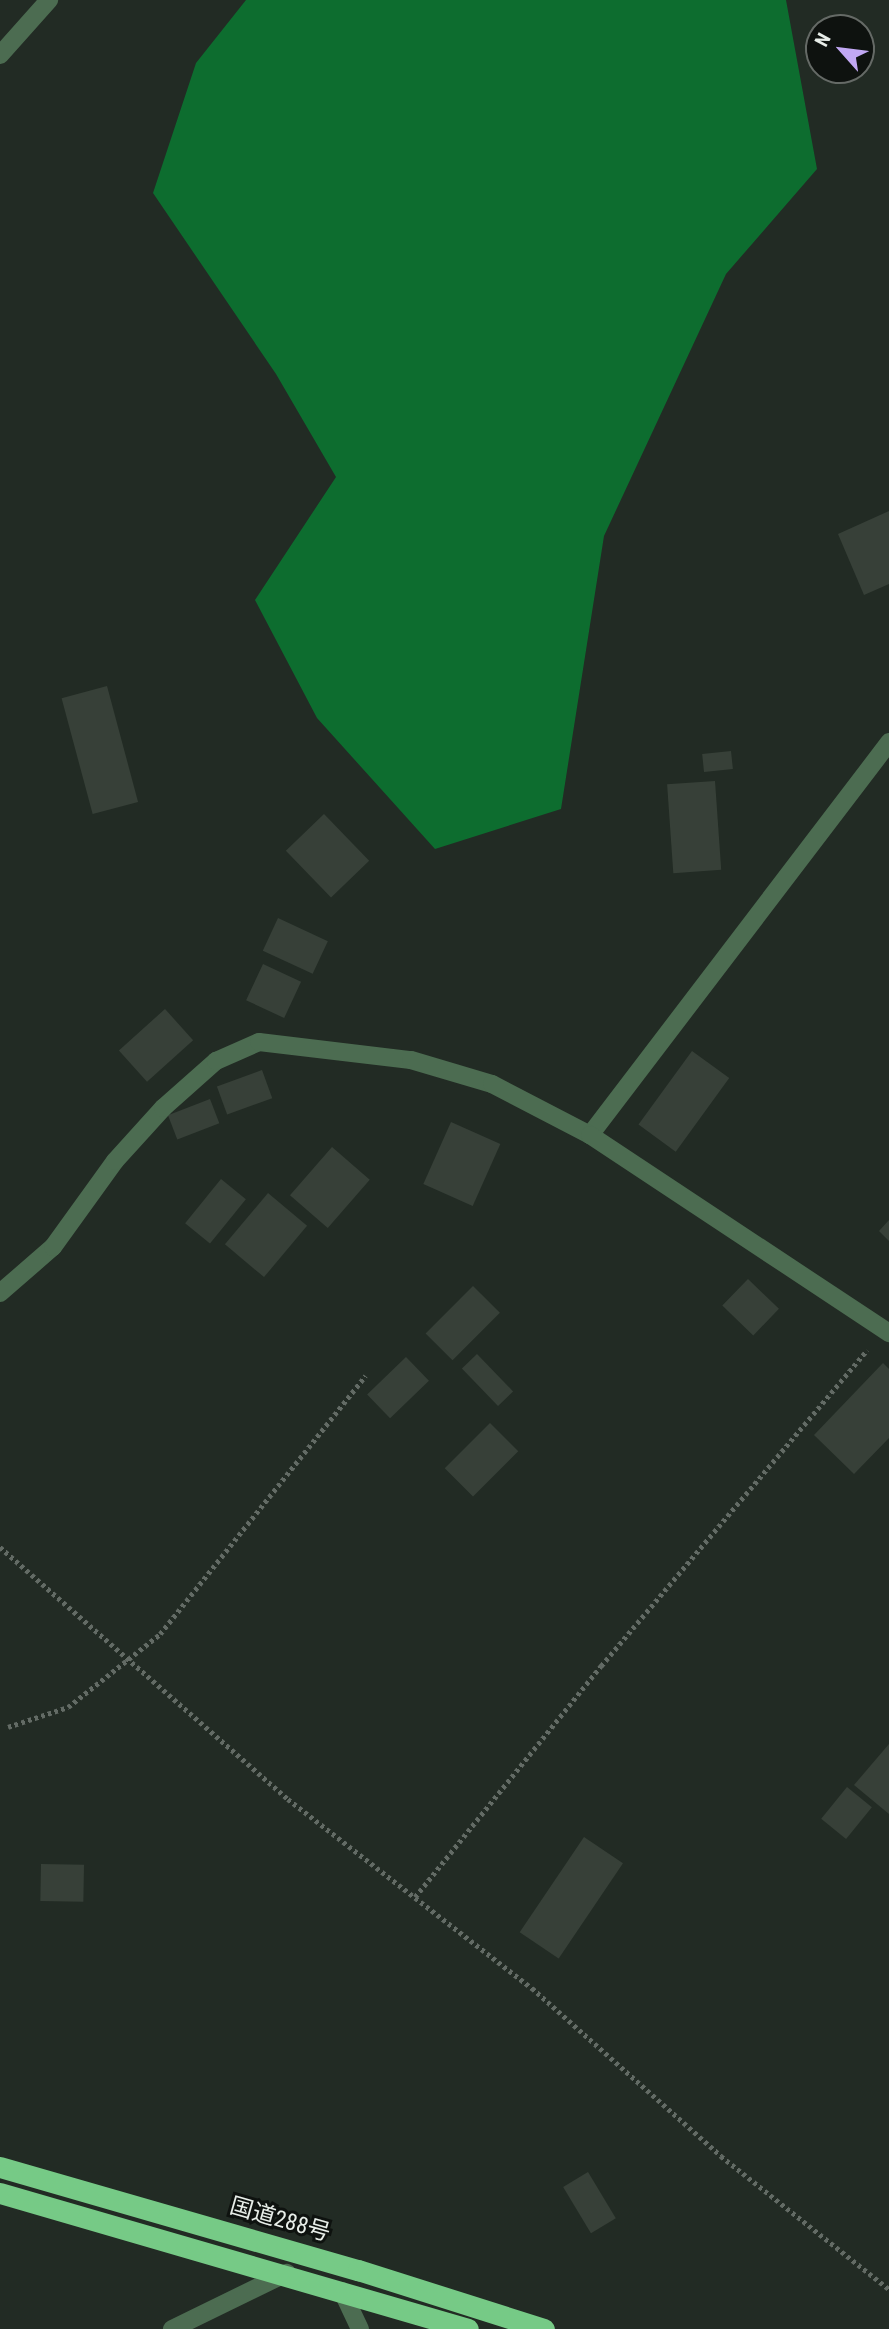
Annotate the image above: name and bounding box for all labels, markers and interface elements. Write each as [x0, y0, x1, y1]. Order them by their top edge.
north arrow [805, 14, 875, 84]
text: N [810, 29, 836, 50]
street label: 国道288号 [227, 2193, 333, 2247]

